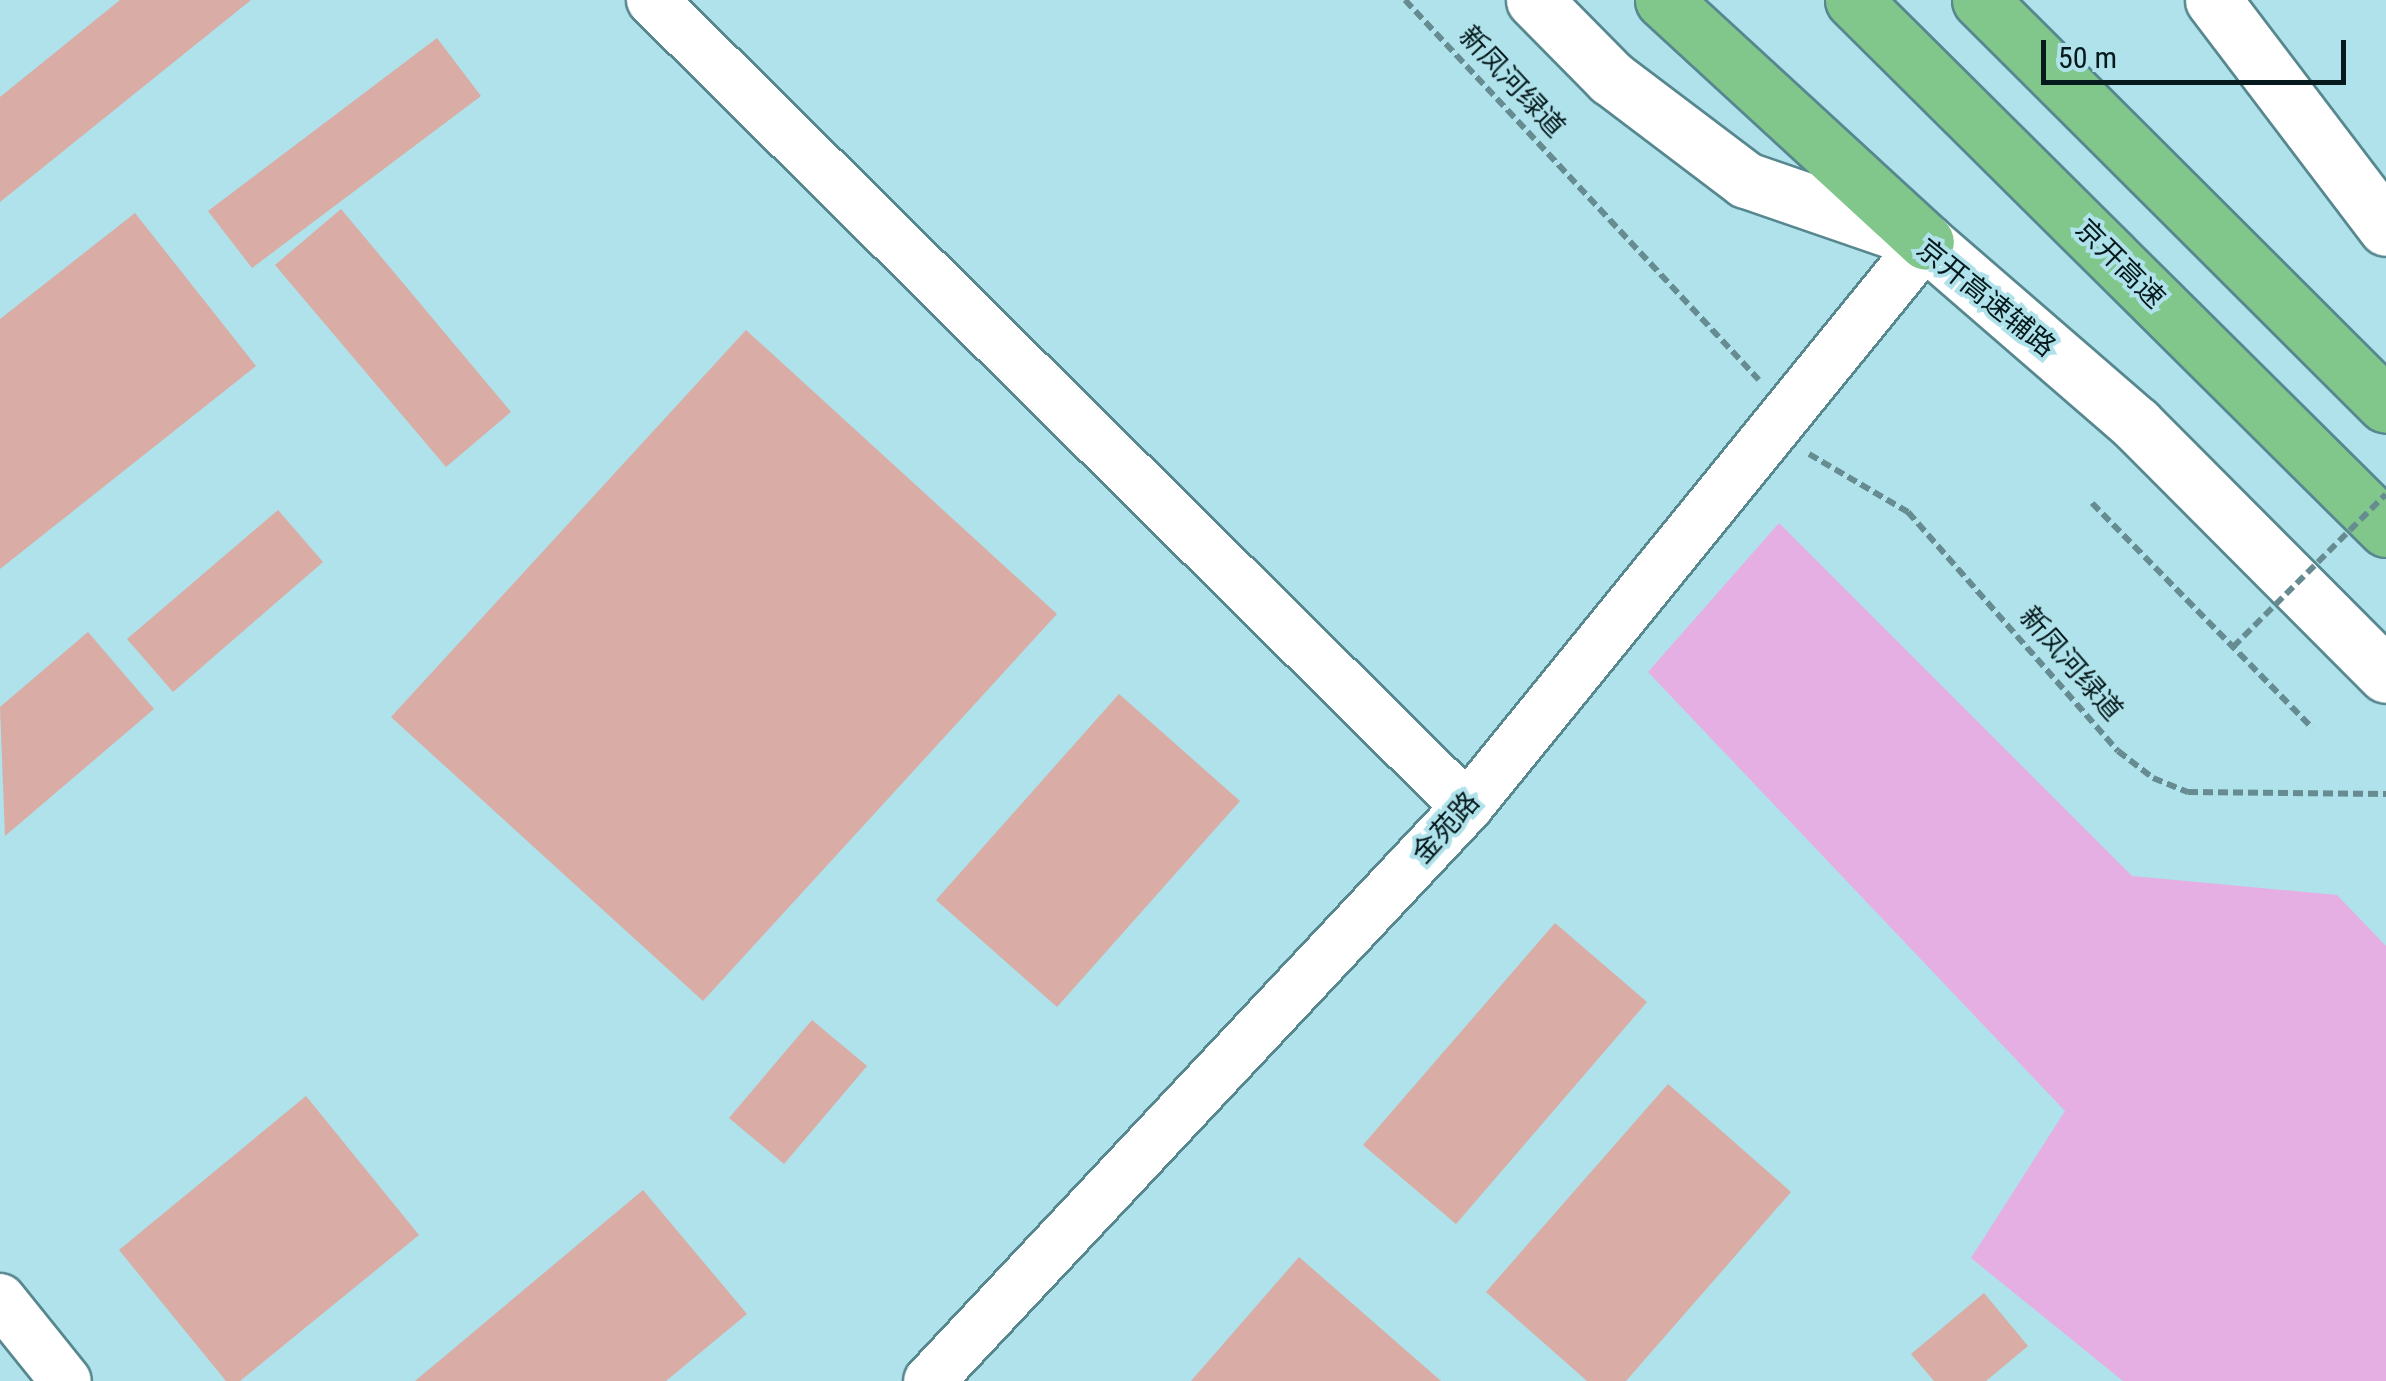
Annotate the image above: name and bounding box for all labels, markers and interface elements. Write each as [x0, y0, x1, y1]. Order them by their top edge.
street label: 新凤河绿道 [1452, 19, 1572, 145]
scale bar [2046, 20, 2351, 82]
text: 50 m [2058, 40, 2117, 75]
street label: 京开高速 [2069, 213, 2171, 315]
street label: 京开高速辅路 [1910, 232, 2062, 364]
street label: 新凤河绿道 [2012, 600, 2130, 728]
street label: 金苑路 [1405, 786, 1487, 870]

